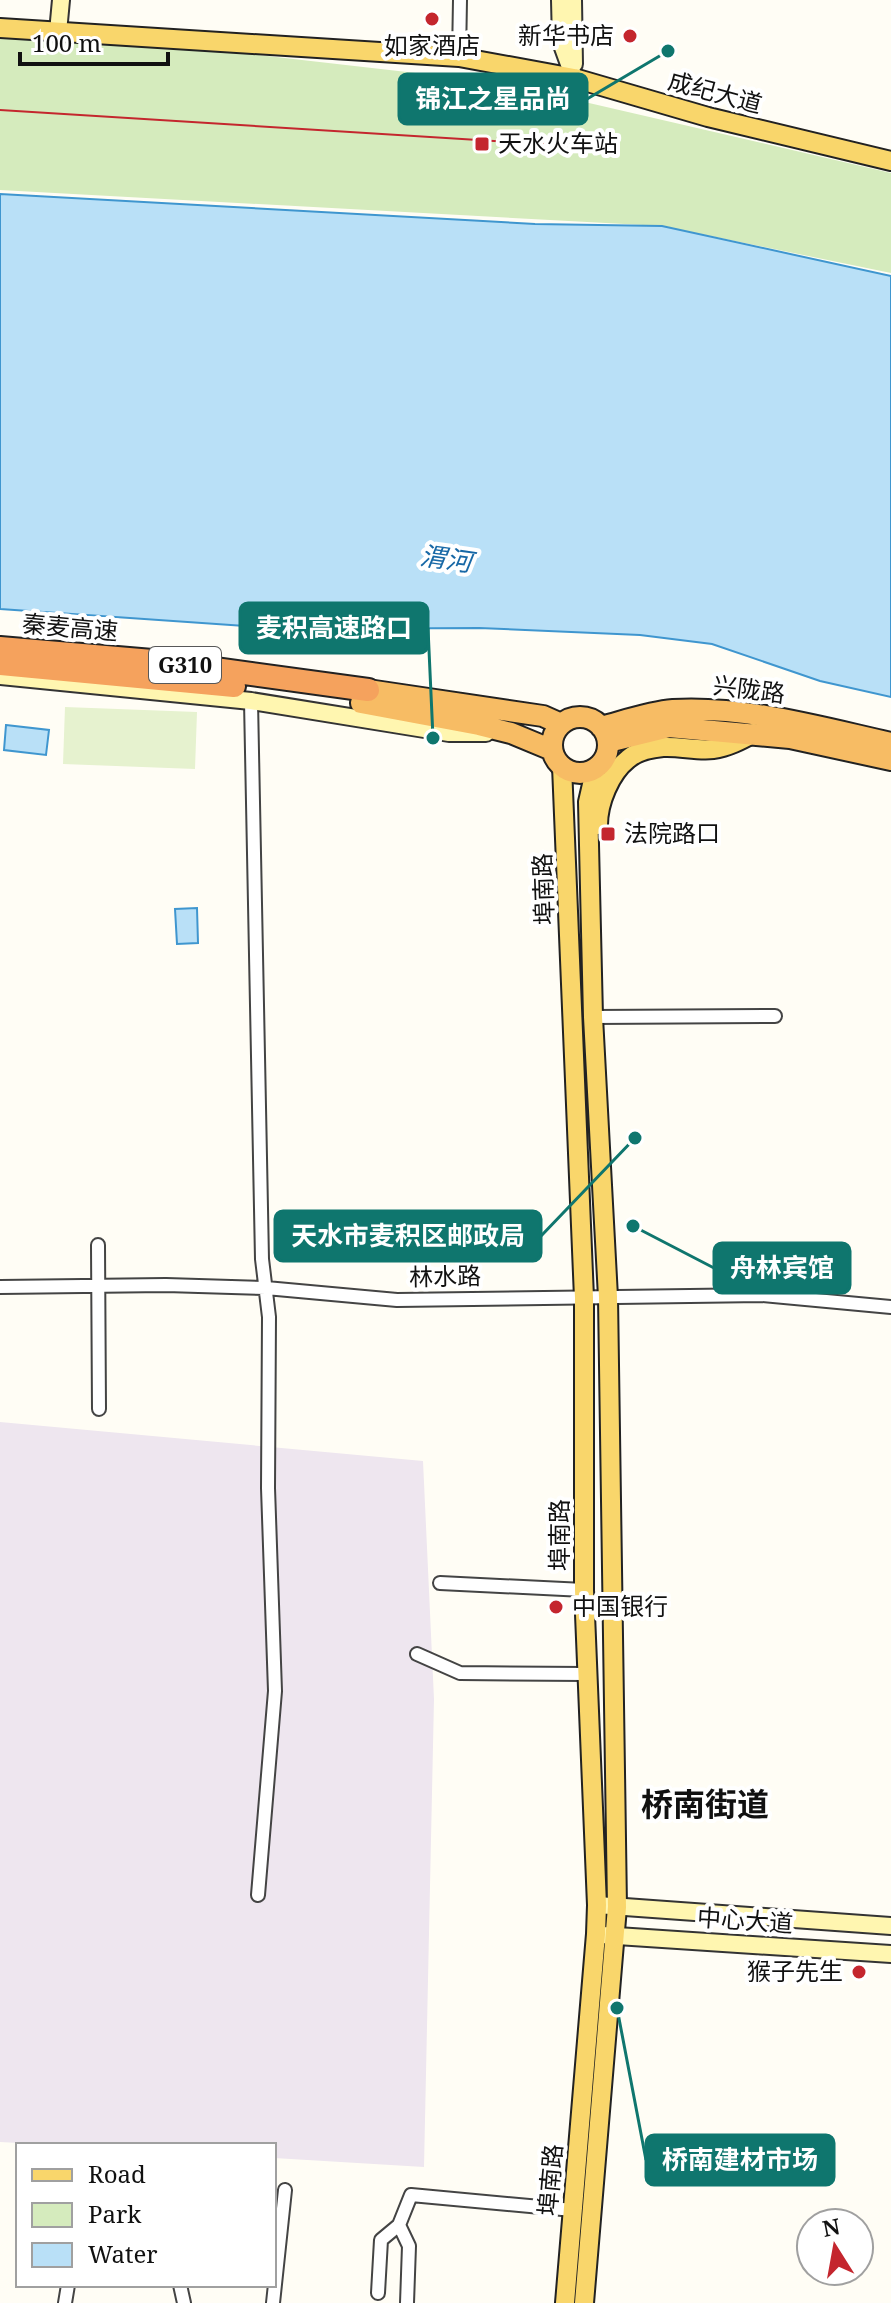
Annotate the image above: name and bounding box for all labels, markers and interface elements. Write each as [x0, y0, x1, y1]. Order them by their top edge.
marker: 如家酒店 [423, 10, 441, 28]
scale bar [20, 16, 168, 66]
place label: 新华书店 [518, 18, 614, 51]
text: 100 m [32, 26, 101, 59]
marker: 新华书店 [621, 27, 639, 45]
place label: 如家酒店 [384, 28, 480, 61]
street label: 成纪大道 [665, 63, 766, 120]
callout: 锦江之星品尚 [399, 74, 587, 124]
text: 锦江之星品尚 [415, 80, 571, 116]
place label: 天水火车站 [498, 126, 618, 159]
marker: 天水火车站 [473, 135, 491, 153]
water label: 渭河 [418, 537, 479, 580]
callout: 麦积高速路口 [240, 603, 428, 653]
street label: 秦麦高速 [21, 606, 119, 647]
text: 麦积高速路口 [256, 609, 412, 645]
road number: G310 [149, 647, 221, 683]
street label: 兴陇路 [711, 668, 787, 709]
place label: 法院路口 [624, 816, 720, 849]
marker: 法院路口 [599, 825, 617, 843]
street label: 埠南路 [525, 852, 560, 926]
callout: 天水市麦积区邮政局 [275, 1211, 541, 1261]
text: 天水市麦积区邮政局 [291, 1217, 525, 1253]
callout: 舟林宾馆 [714, 1243, 850, 1293]
text: 舟林宾馆 [730, 1249, 834, 1285]
street label: 林水路 [409, 1258, 481, 1293]
street label: 埠南路 [542, 1499, 575, 1571]
place label: 中国银行 [572, 1589, 668, 1622]
marker: 中国银行 [547, 1598, 565, 1616]
district label: 桥南街道 [641, 1782, 769, 1825]
street label: 中心大道 [696, 1900, 794, 1939]
place label: 猴子先生 [747, 1954, 843, 1987]
marker: 猴子先生 [850, 1963, 868, 1981]
callout: 桥南建材市场 [646, 2135, 834, 2185]
text: 桥南建材市场 [662, 2141, 818, 2177]
legend [16, 2143, 276, 2287]
street label: 埠南路 [530, 2143, 569, 2217]
text: Road [88, 2157, 146, 2190]
text: Park [88, 2197, 142, 2230]
north arrow [795, 2207, 875, 2287]
text: N [820, 2210, 842, 2243]
text: Water [88, 2237, 158, 2270]

